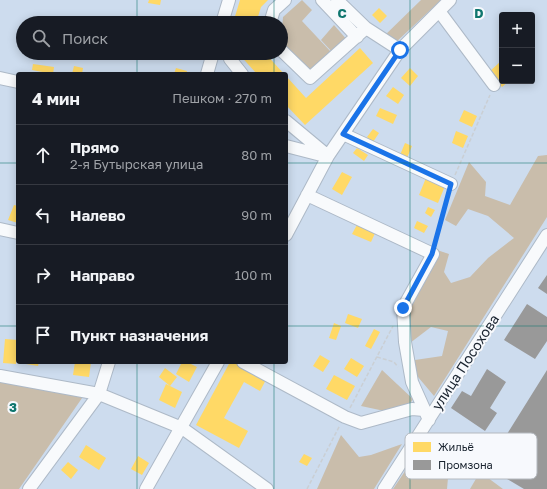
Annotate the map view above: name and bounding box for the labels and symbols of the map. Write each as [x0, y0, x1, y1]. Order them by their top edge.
text: C [337, 5, 347, 21]
text: D [474, 5, 484, 21]
route start [391, 41, 409, 59]
route end [394, 299, 412, 317]
street label: улица Посохова [428, 311, 502, 413]
text: 3 [9, 399, 17, 415]
legend [405, 433, 537, 479]
text: Жильё [438, 440, 474, 453]
text: Промзона [438, 458, 493, 471]

